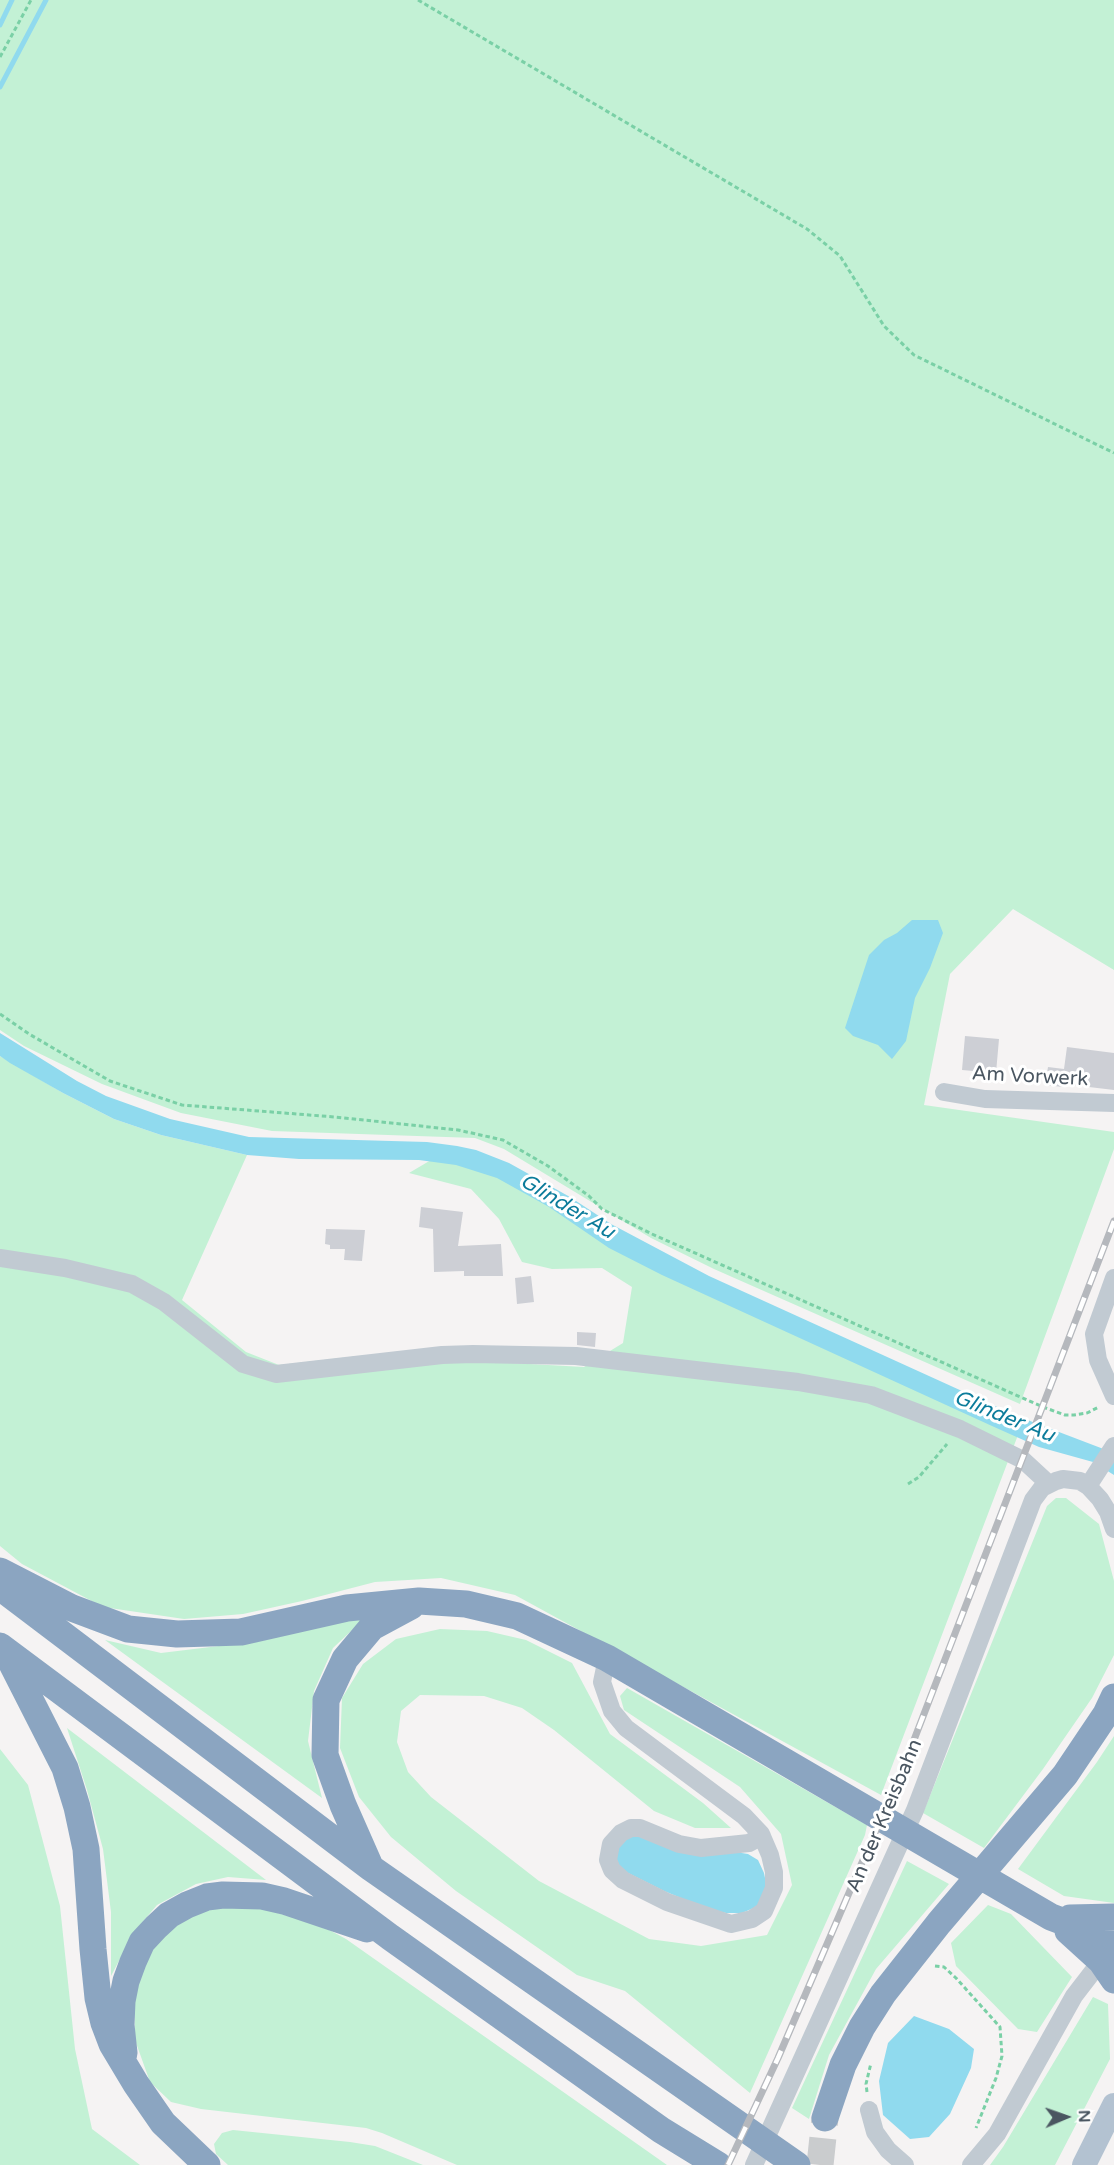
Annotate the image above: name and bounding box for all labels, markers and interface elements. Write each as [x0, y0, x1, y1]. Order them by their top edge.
street label: Am Vorwerk [971, 1062, 1089, 1092]
water label: Glinder Au [515, 1169, 619, 1245]
water label: Glinder Au [950, 1385, 1058, 1449]
street label: An der Kreisbahn [842, 1736, 928, 1896]
north arrow [1036, 2087, 1096, 2147]
text: N [1074, 2110, 1094, 2123]

